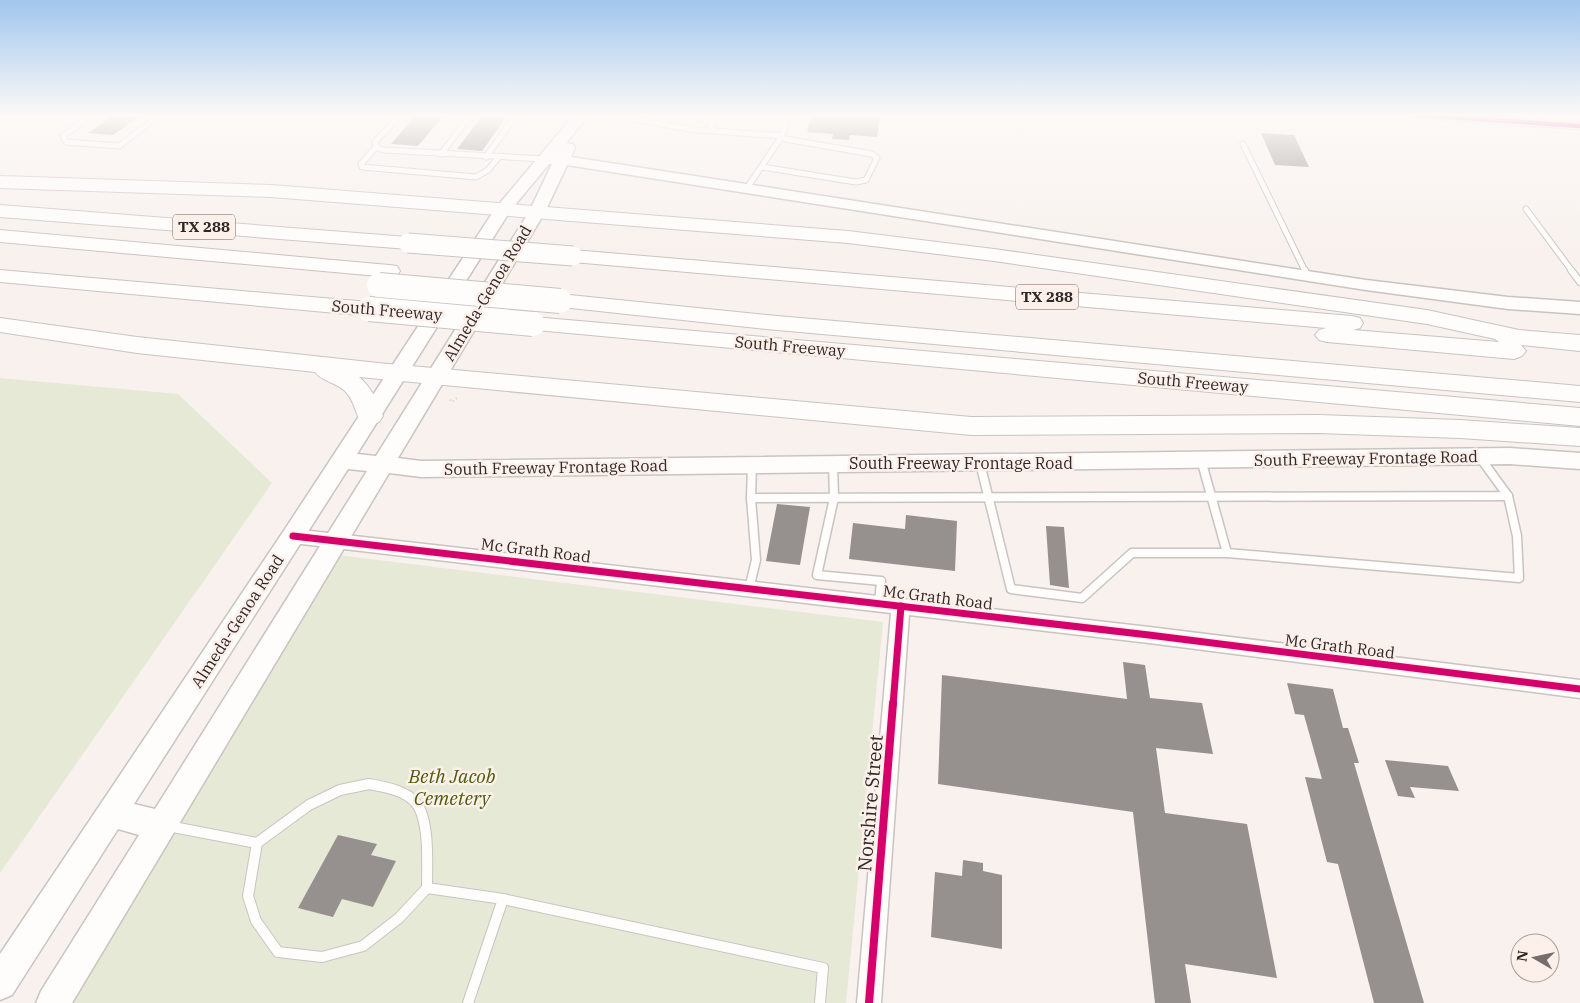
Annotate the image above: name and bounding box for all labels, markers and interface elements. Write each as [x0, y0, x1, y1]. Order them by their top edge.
road number: TX 288 [173, 214, 235, 240]
street label: Almeda-Genoa Road [439, 221, 536, 365]
road number: TX 288 [1016, 284, 1078, 310]
street label: South Freeway [331, 295, 444, 325]
street label: South Freeway [734, 331, 847, 361]
street label: South Freeway [1137, 367, 1250, 397]
street label: South Freeway Frontage Road [1254, 446, 1478, 470]
street label: South Freeway Frontage Road [849, 453, 1073, 473]
street label: South Freeway Frontage Road [444, 455, 668, 479]
street label: Mc Grath Road [480, 533, 592, 567]
street label: Almeda-Genoa Road [186, 550, 288, 691]
street label: Mc Grath Road [882, 580, 994, 614]
street label: Mc Grath Road [1284, 629, 1396, 663]
street label: Norshire Street [852, 733, 888, 872]
park label: Beth Jacob Cemetery [407, 764, 496, 810]
north arrow [1510, 933, 1560, 983]
text: N [1512, 949, 1532, 963]

